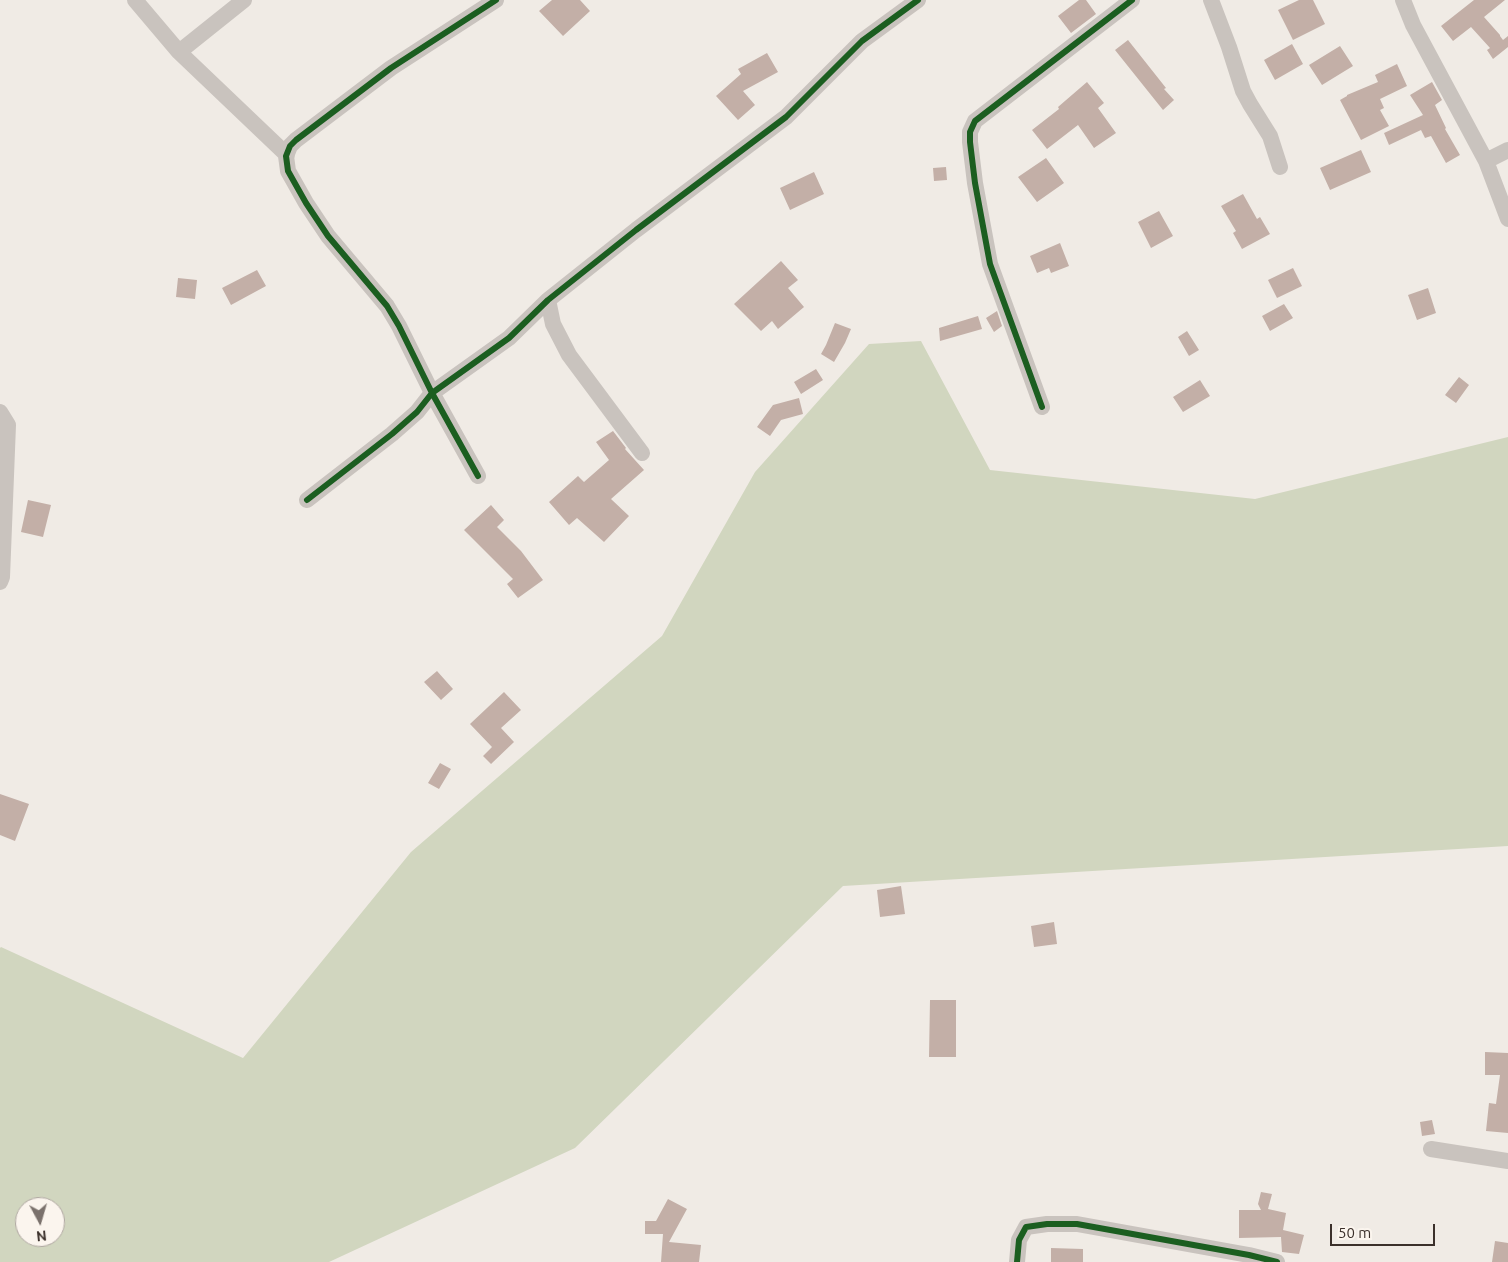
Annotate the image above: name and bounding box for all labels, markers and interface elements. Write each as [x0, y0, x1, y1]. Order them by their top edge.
north arrow [15, 1197, 65, 1247]
scale bar [1333, 1214, 1438, 1246]
text: 50 m [1338, 1224, 1371, 1241]
text: N [35, 1227, 48, 1244]

